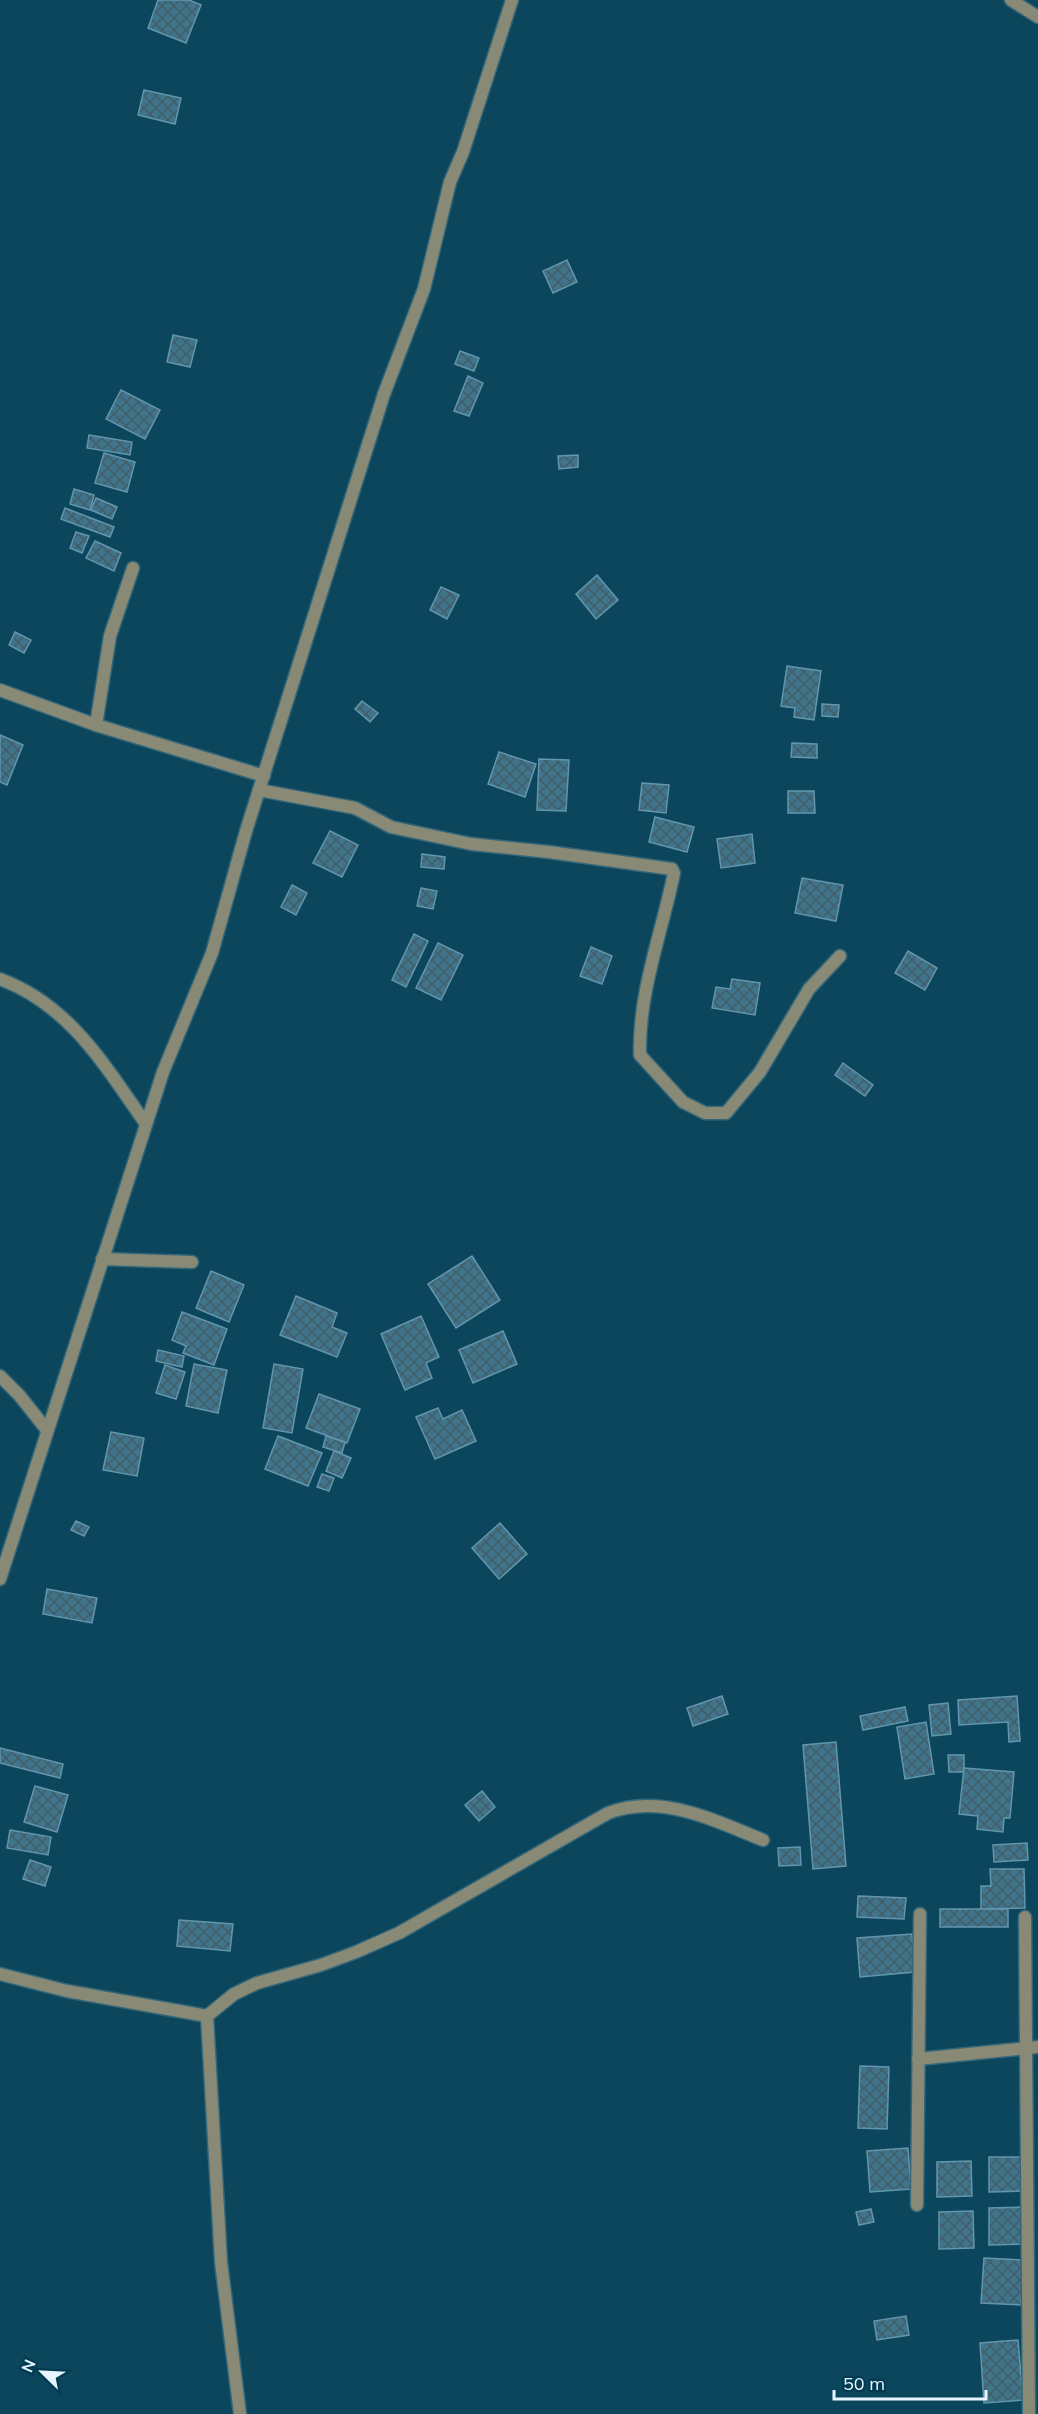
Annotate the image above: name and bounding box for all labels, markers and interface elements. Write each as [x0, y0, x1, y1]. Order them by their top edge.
north arrow [12, 2342, 72, 2402]
text: N [17, 2356, 40, 2375]
scale bar [834, 2363, 986, 2401]
text: 50 m [843, 2372, 885, 2395]

